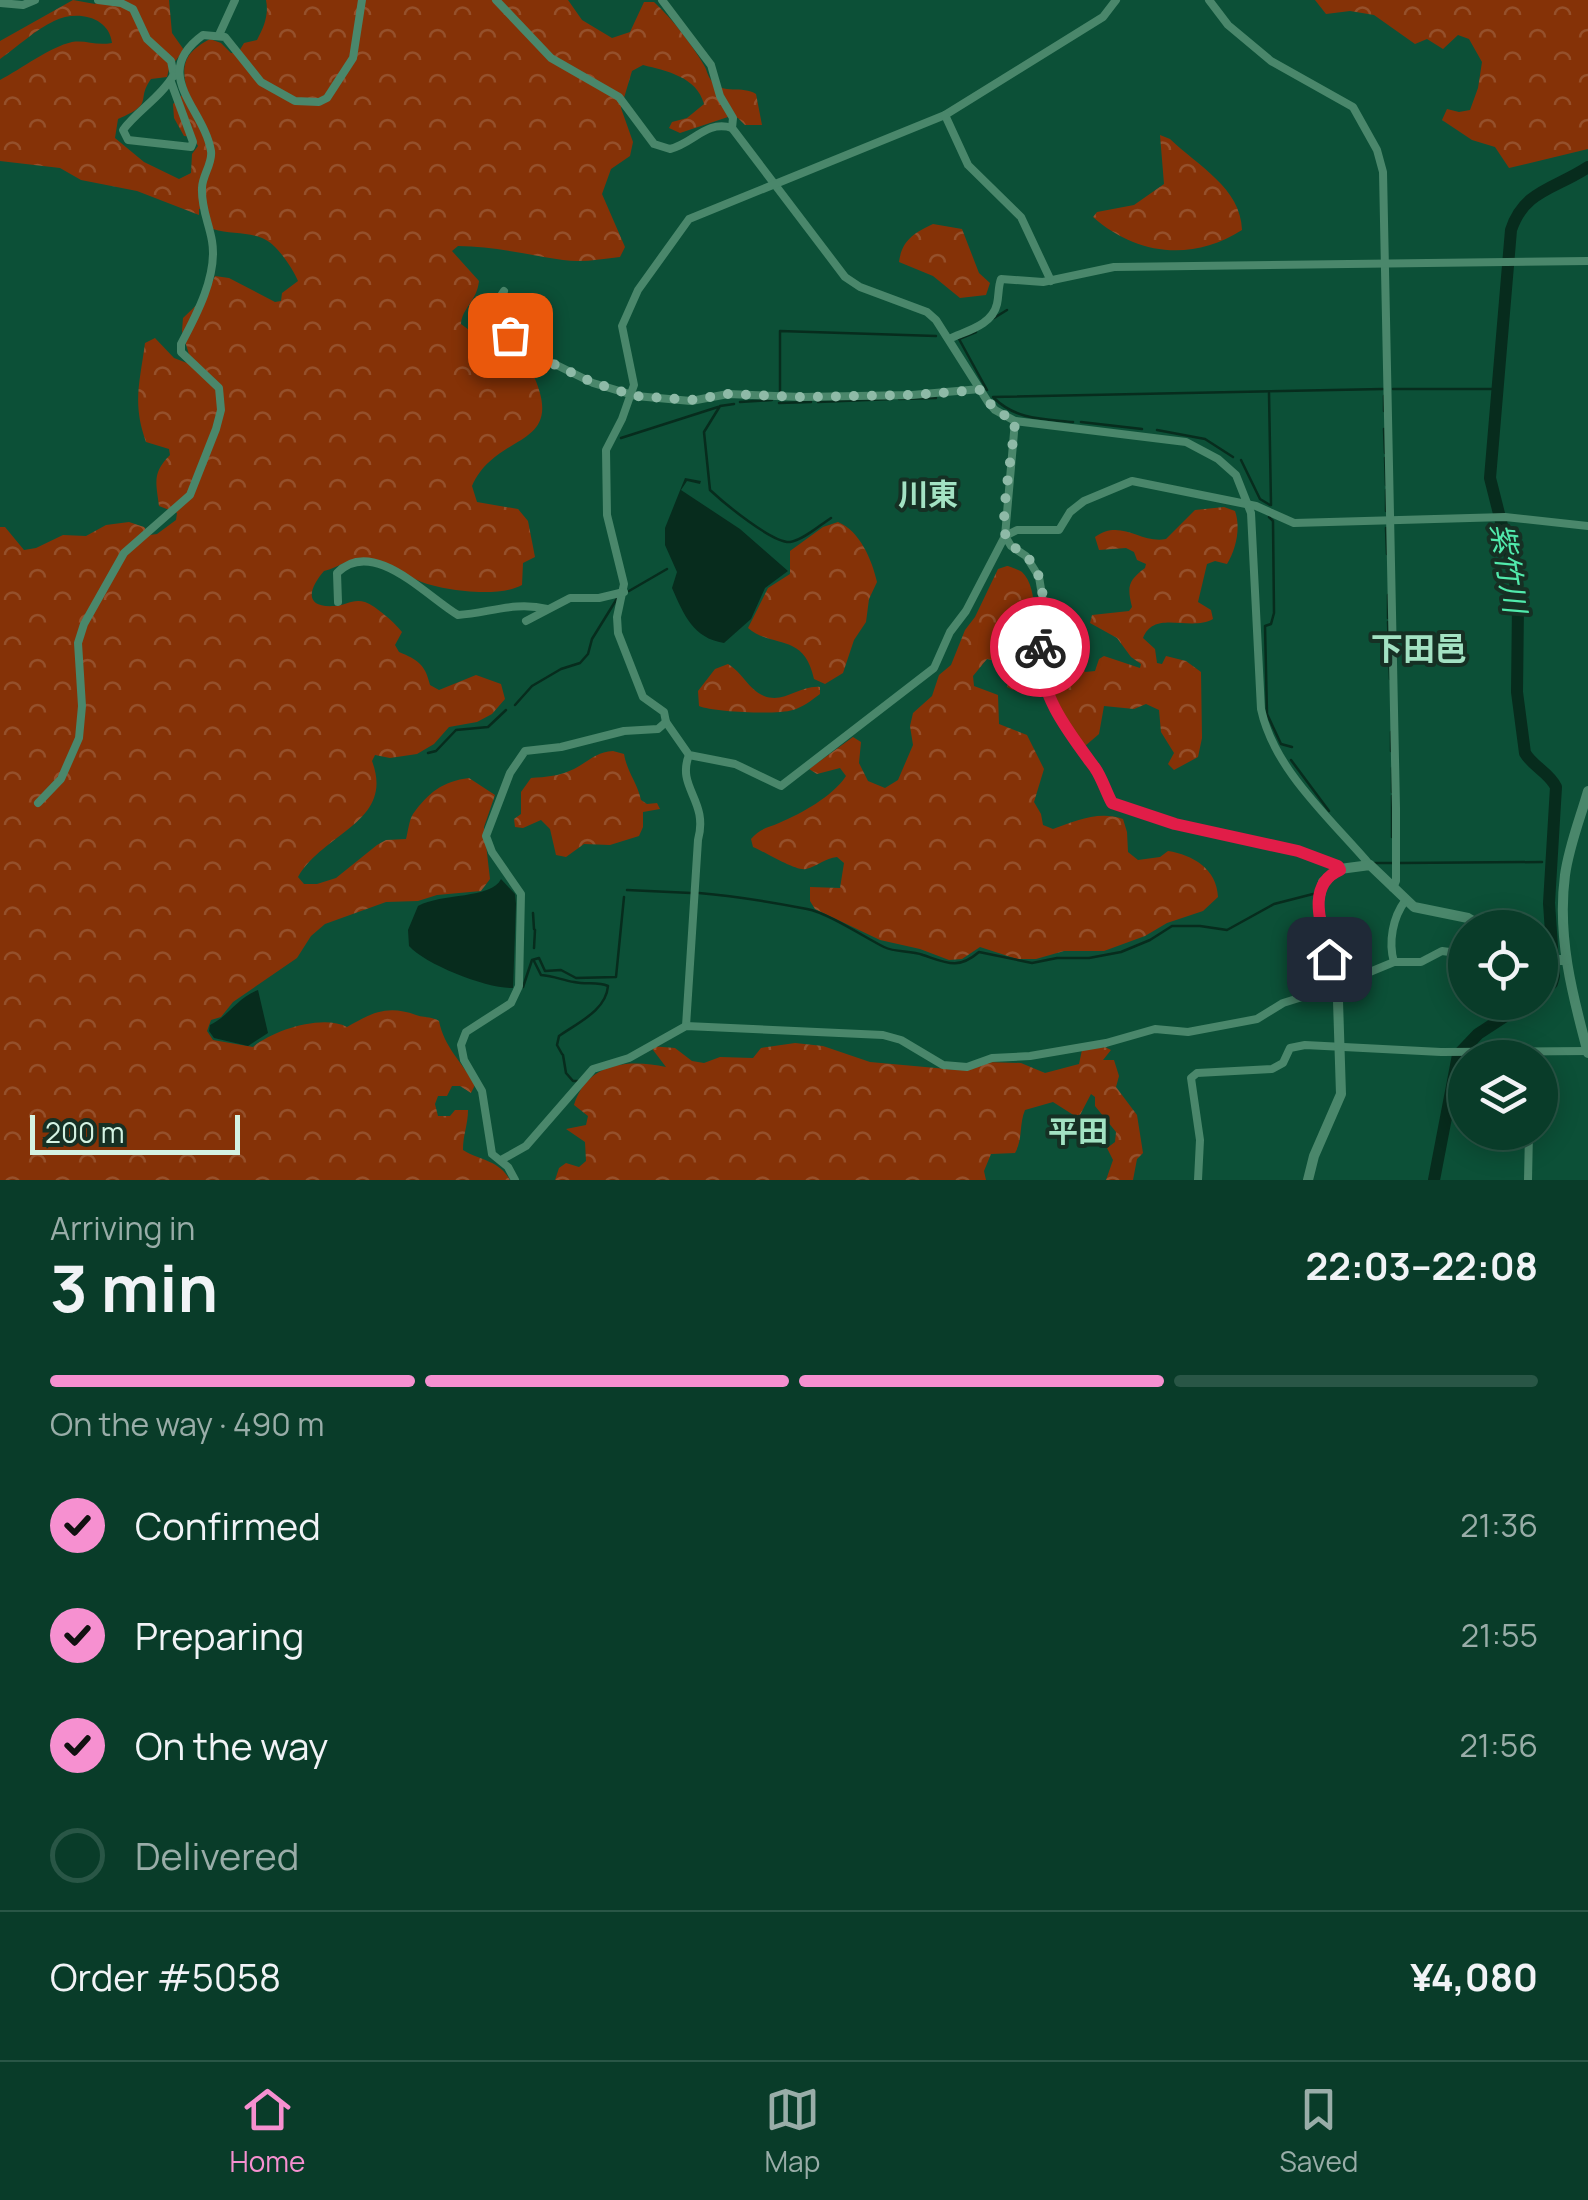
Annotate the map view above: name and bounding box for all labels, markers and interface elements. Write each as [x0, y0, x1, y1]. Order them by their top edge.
pin [468, 293, 553, 378]
icon: bag [483, 308, 538, 363]
district label: 川東 [898, 473, 958, 514]
water label: 紫竹川 [1482, 520, 1537, 618]
courier [990, 597, 1090, 697]
icon: bike [1013, 620, 1068, 675]
district label: 下田邑 [1371, 626, 1467, 670]
map controls [1448, 910, 1558, 1150]
button: locate [1448, 910, 1558, 1020]
pin [1287, 917, 1372, 1002]
icon: home [1302, 932, 1357, 987]
button: layers [1448, 1040, 1558, 1150]
scale bar [30, 1110, 240, 1154]
district label: 平田 [1048, 1110, 1108, 1151]
text: 200 m [45, 1113, 124, 1151]
text: Arriving in [50, 1206, 195, 1250]
text: 22:03–22:08 [1306, 1239, 1538, 1291]
text: 3 min [50, 1243, 218, 1332]
text: On the way · 490 m [50, 1402, 324, 1446]
icon: check [50, 1498, 105, 1553]
text: Confirmed [135, 1499, 321, 1551]
text: 21:36 [1460, 1503, 1538, 1547]
icon: check [50, 1608, 105, 1663]
text: Preparing [135, 1609, 304, 1661]
text: 21:55 [1461, 1613, 1538, 1657]
icon: check [50, 1718, 105, 1773]
text: On the way [135, 1719, 328, 1771]
text: 21:56 [1459, 1723, 1538, 1767]
text: Delivered [135, 1829, 299, 1881]
text: Order #5058 [50, 1950, 281, 2002]
text: ¥4,080 [1410, 1950, 1538, 2002]
tab: Home [230, 2082, 305, 2180]
tab: Map [765, 2082, 820, 2180]
tab: Saved [1279, 2082, 1358, 2180]

